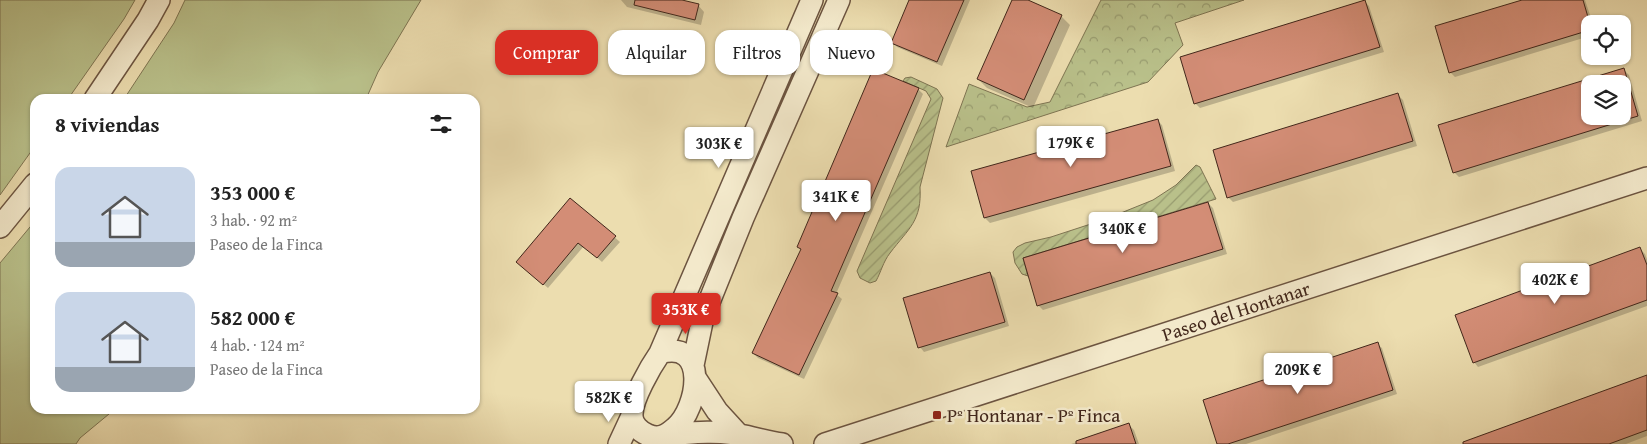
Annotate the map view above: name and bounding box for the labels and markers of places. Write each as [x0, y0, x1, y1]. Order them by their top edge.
pin: 303K € [678, 126, 760, 169]
pin: 179K € [1030, 126, 1112, 168]
pin: 341K € [795, 180, 877, 222]
pin: 340K € [1082, 212, 1164, 254]
pin: 402K € [1514, 262, 1596, 305]
pin: 353K € [645, 292, 727, 335]
pin: 209K € [1257, 352, 1339, 395]
pin: 582K € [568, 380, 650, 423]
place label: Pº Hontanar - Pº Finca [947, 401, 1120, 429]
marker: Pº Hontanar - Pº Finca [931, 409, 943, 421]

